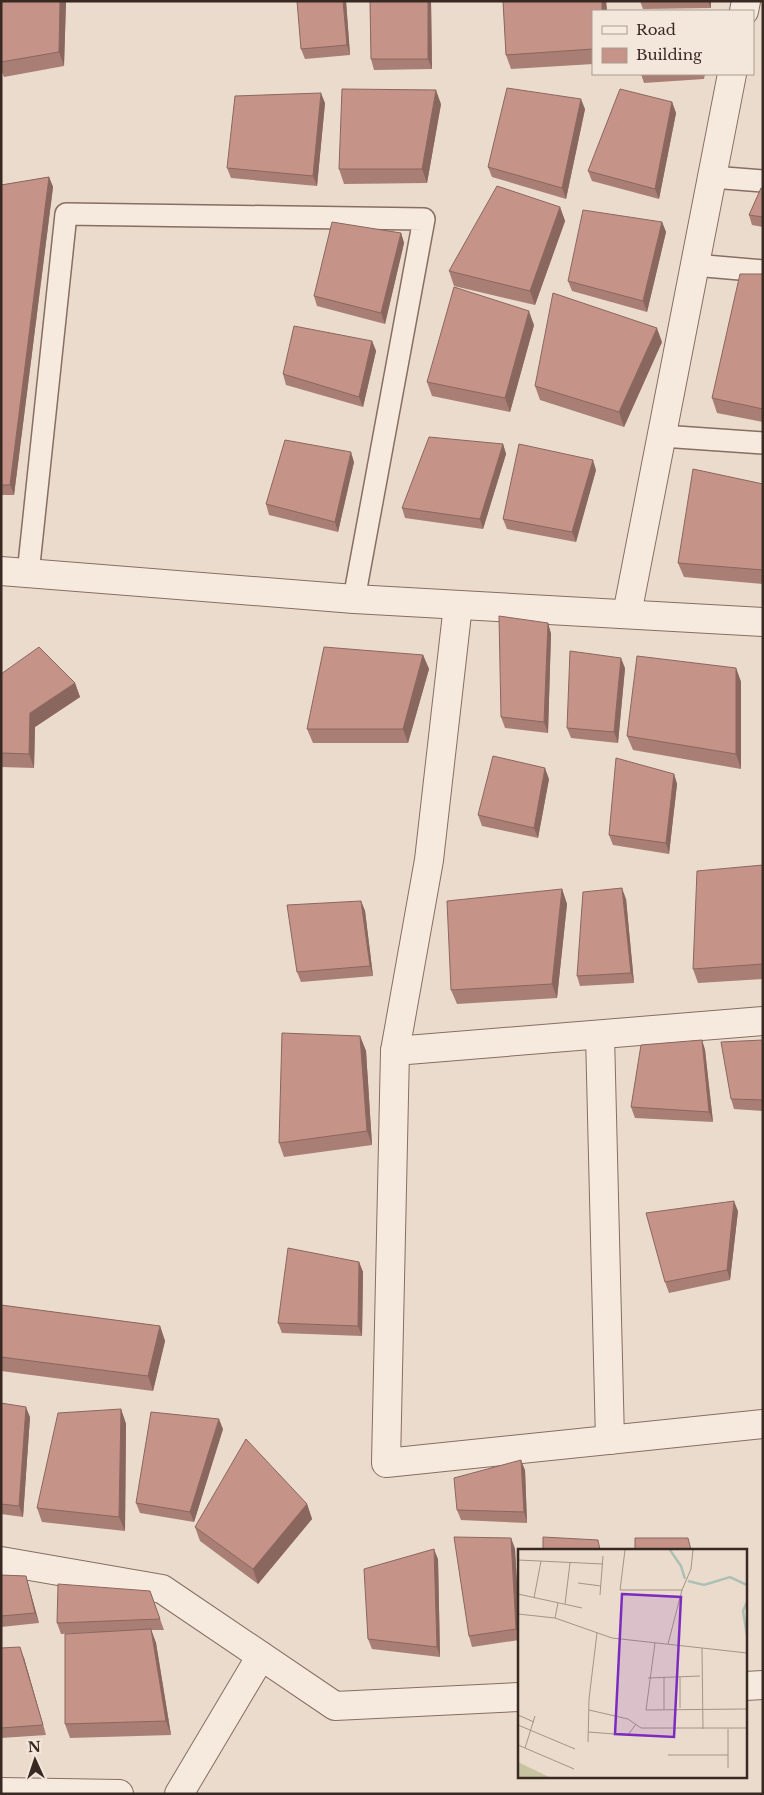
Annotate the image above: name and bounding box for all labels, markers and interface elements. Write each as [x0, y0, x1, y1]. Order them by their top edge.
legend [592, 10, 754, 75]
text: Road [636, 20, 676, 39]
text: Building [636, 45, 703, 64]
inset map [518, 1549, 746, 1778]
north arrow [10, 1735, 60, 1785]
text: N [27, 1738, 41, 1756]

